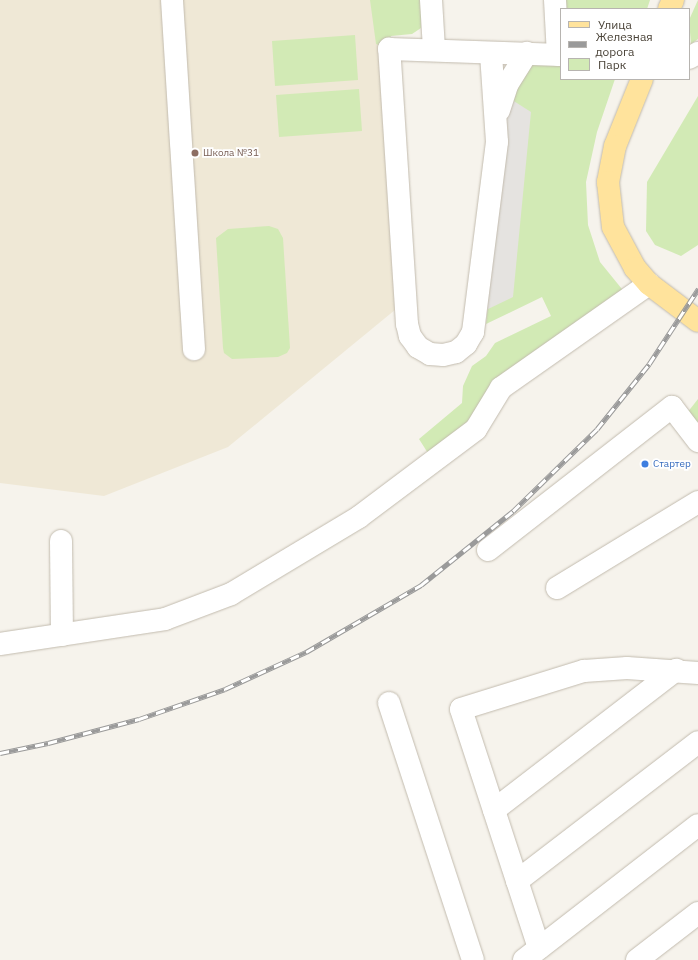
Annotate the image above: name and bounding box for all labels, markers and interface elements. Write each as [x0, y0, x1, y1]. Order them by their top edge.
legend [560, 8, 690, 80]
text: Улица [598, 17, 632, 32]
text: Железная дорога [595, 29, 653, 59]
text: Парк [598, 57, 626, 72]
place label: Школа №31 [203, 147, 259, 159]
marker: Школа №31 [190, 148, 200, 158]
place label: Стартер [653, 458, 691, 470]
marker: Стартер [640, 459, 650, 469]

